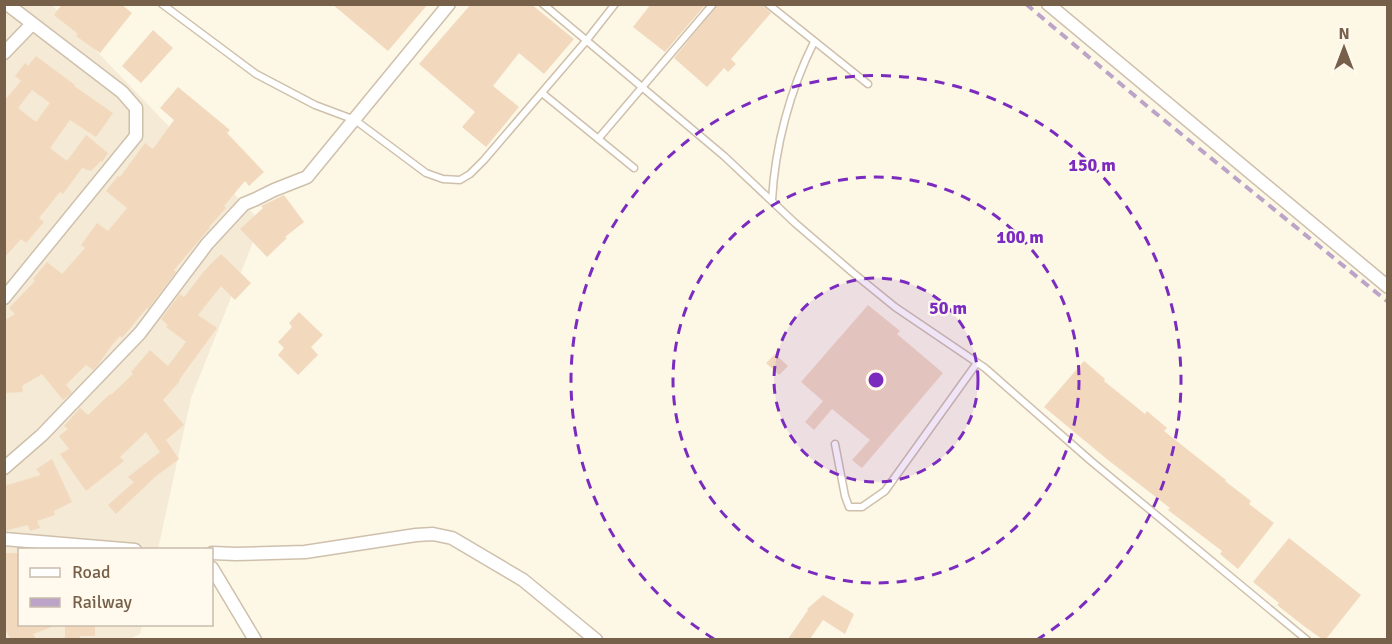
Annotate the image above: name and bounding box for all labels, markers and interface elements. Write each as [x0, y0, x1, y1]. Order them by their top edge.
north arrow [1314, 18, 1374, 78]
text: N [1338, 24, 1350, 44]
text: 150 m [1068, 154, 1116, 176]
text: 100 m [996, 226, 1044, 248]
text: 50 m [929, 297, 967, 319]
centre of rings [866, 370, 886, 390]
legend [18, 548, 213, 626]
text: Road [72, 561, 111, 583]
text: Railway [72, 591, 133, 613]

